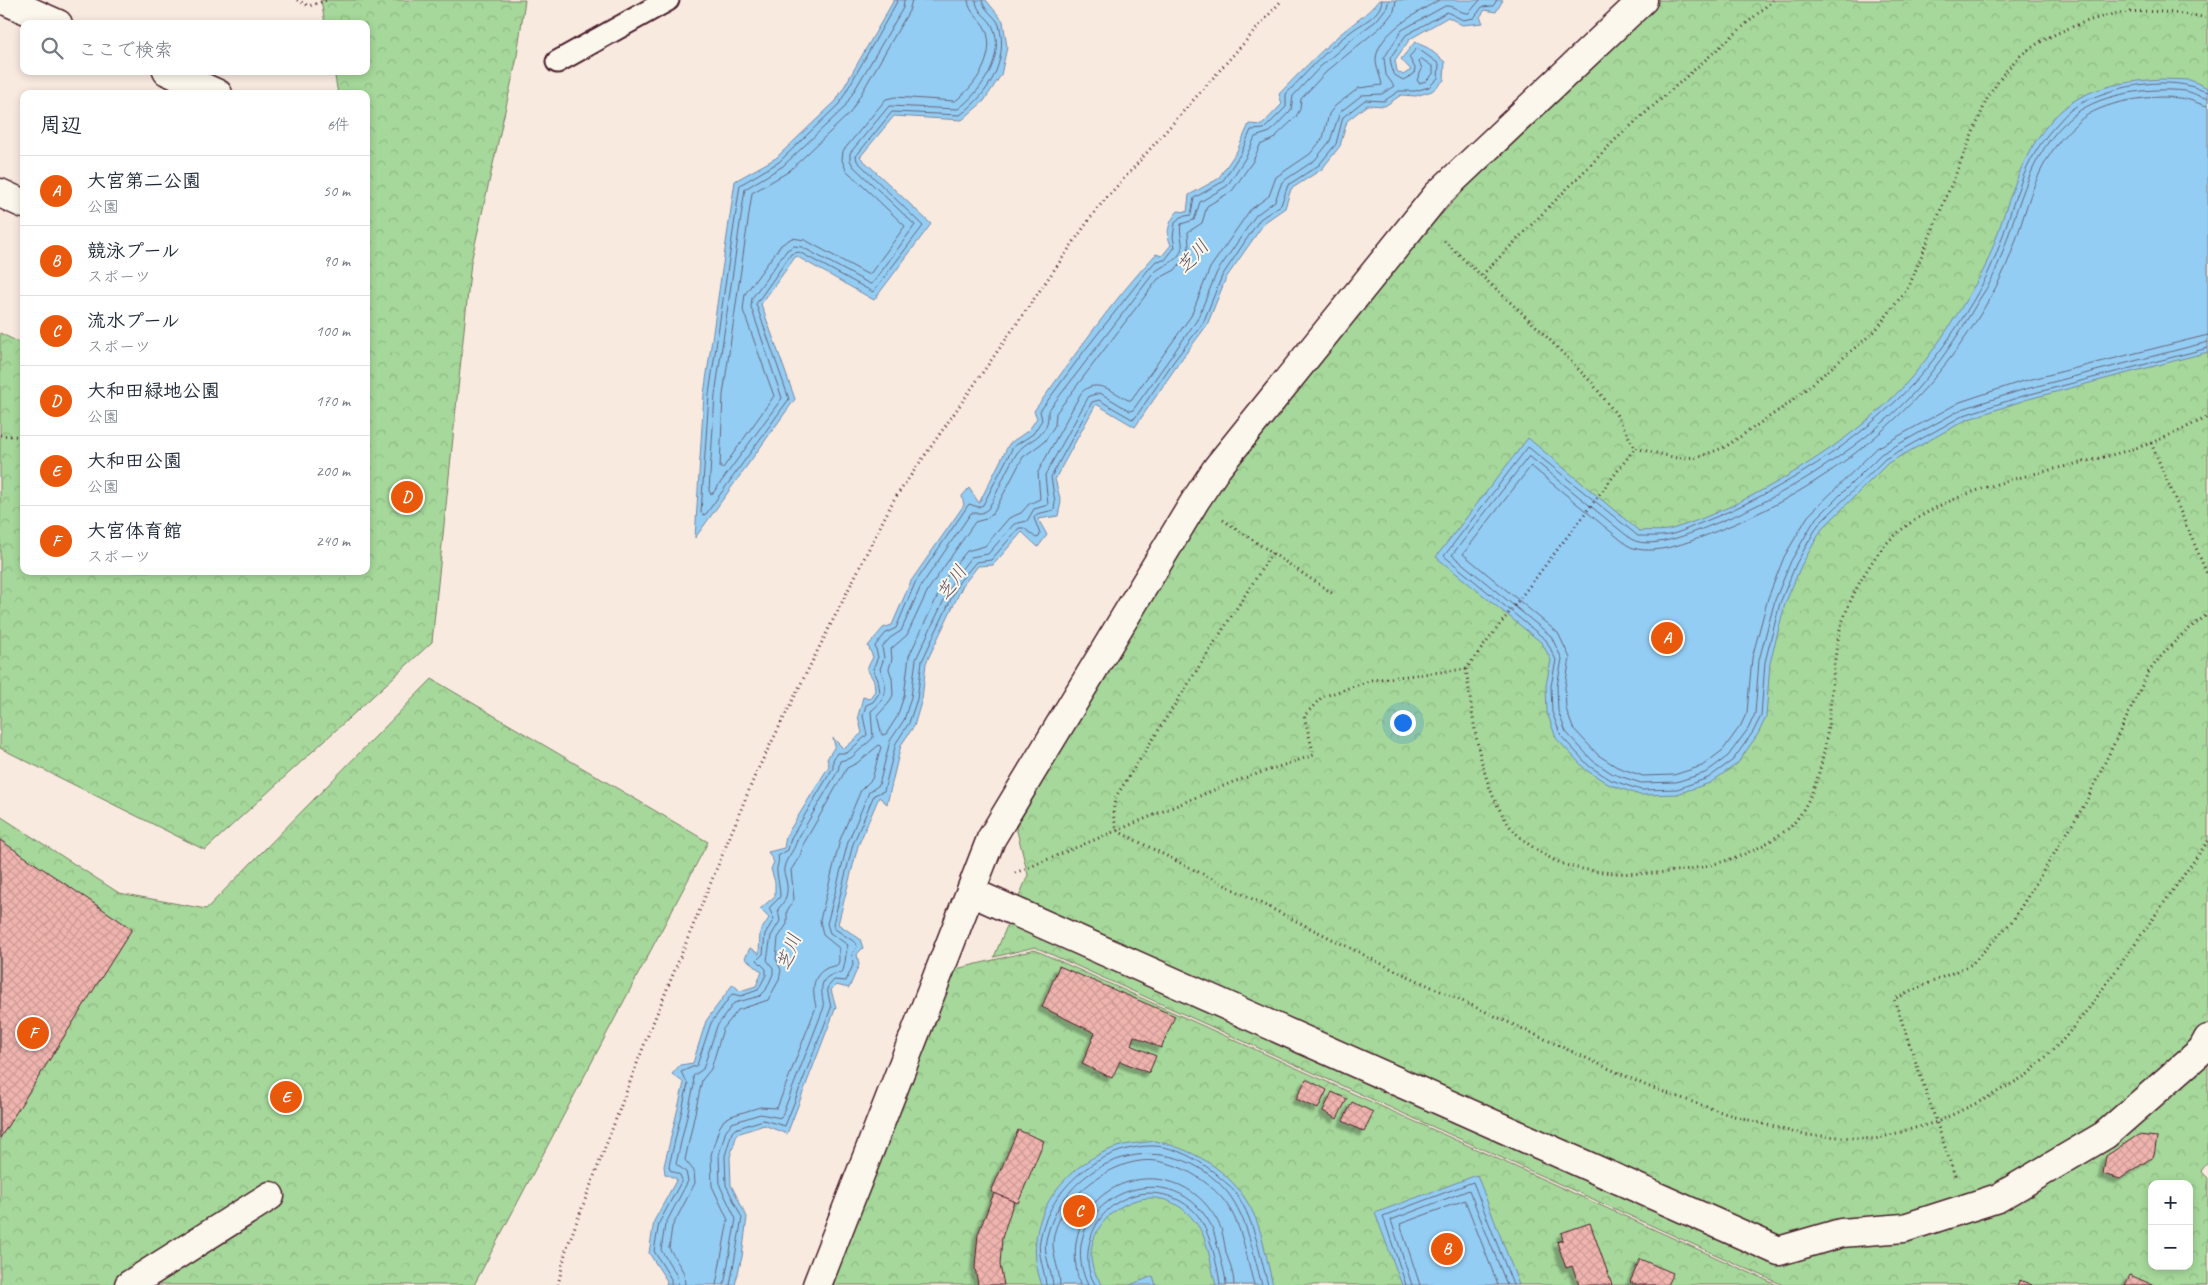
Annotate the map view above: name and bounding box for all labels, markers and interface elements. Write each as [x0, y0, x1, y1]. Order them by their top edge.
search box [20, 20, 370, 75]
icon: search [38, 34, 66, 62]
text: ここで検索 [78, 38, 173, 62]
text: 周辺 [40, 112, 82, 138]
text: 6件 [327, 115, 350, 135]
text: 大宮第二公園 [87, 169, 201, 193]
text: A [52, 181, 60, 201]
text: 50 m [323, 181, 350, 201]
text: 公園 [87, 197, 119, 217]
water label: 芝川 [1171, 235, 1215, 279]
text: 競泳プール [87, 239, 180, 263]
text: B [52, 251, 60, 271]
text: 90 m [323, 251, 350, 271]
text: スポーツ [87, 267, 151, 287]
text: 流水プール [87, 309, 180, 333]
text: C [52, 321, 60, 341]
text: 100 m [316, 321, 350, 341]
text: スポーツ [87, 337, 151, 357]
text: 大和田緑地公園 [87, 379, 220, 403]
text: D [51, 391, 61, 411]
text: 170 m [316, 391, 350, 411]
text: 公園 [87, 407, 119, 427]
text: 大和田公園 [87, 449, 182, 473]
text: E [52, 461, 60, 481]
text: 200 m [316, 461, 350, 481]
text: 公園 [87, 477, 119, 497]
pin: D [391, 478, 423, 516]
text: 大宮体育館 [87, 519, 182, 543]
text: F [52, 531, 60, 551]
text: 240 m [316, 531, 350, 551]
text: スポーツ [87, 547, 151, 567]
water label: 芝川 [931, 561, 973, 605]
pin: A [1651, 619, 1683, 657]
your location [1390, 710, 1416, 736]
water label: 芝川 [771, 930, 807, 974]
pin: F [17, 1014, 49, 1052]
pin: E [270, 1078, 302, 1116]
map controls [2148, 1180, 2193, 1270]
button: + [2148, 1180, 2193, 1225]
pin: C [1063, 1192, 1095, 1230]
button: − [2148, 1225, 2193, 1270]
pin: B [1431, 1230, 1463, 1268]

